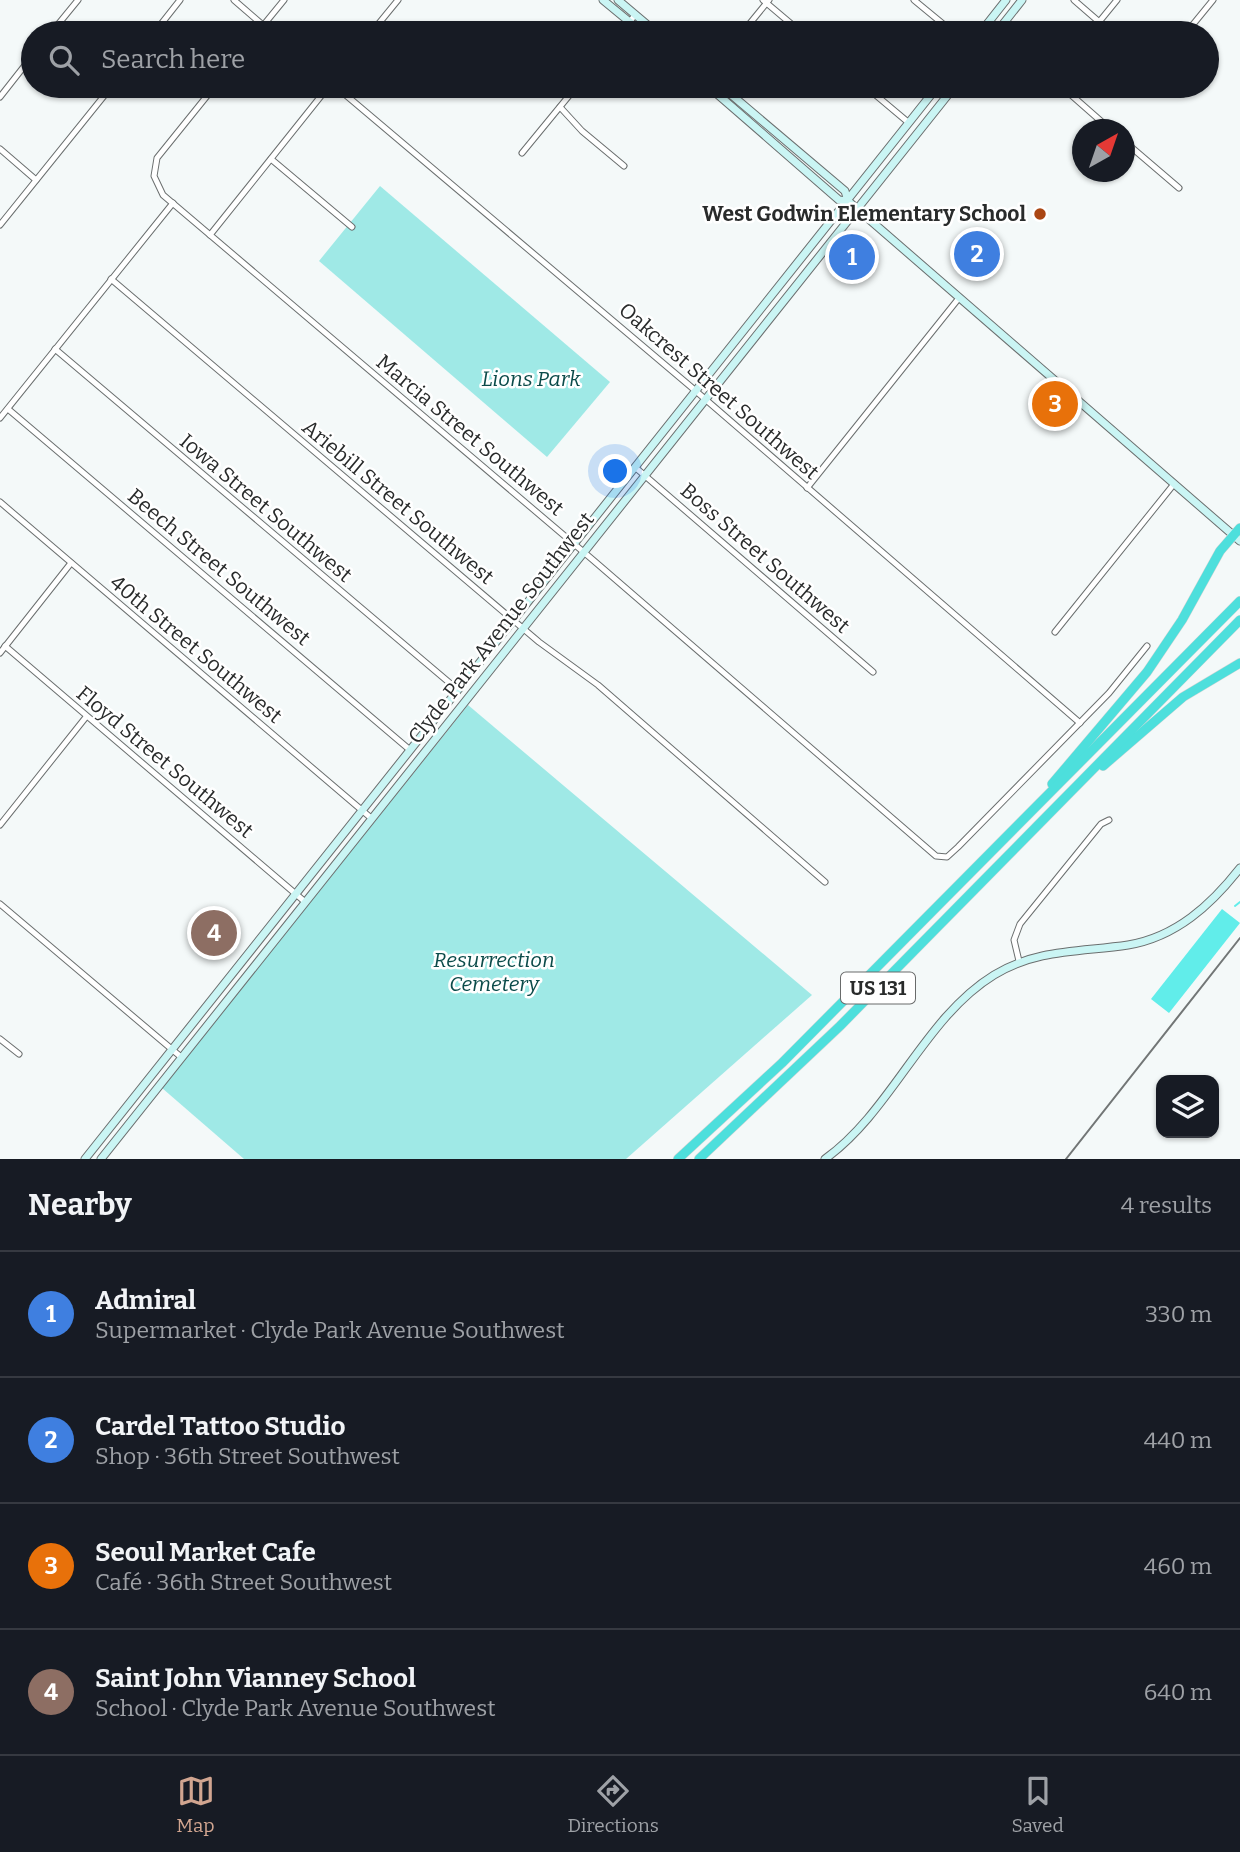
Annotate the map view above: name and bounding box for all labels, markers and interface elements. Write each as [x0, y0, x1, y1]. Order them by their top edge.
search box [21, 21, 1219, 98]
icon: search [45, 41, 83, 79]
text: Search here [101, 44, 245, 75]
north arrow [1072, 119, 1135, 182]
place label: West Godwin Elementary School [702, 201, 1026, 227]
marker: West Godwin Elementary School [1032, 206, 1048, 222]
pin: 2 [954, 228, 1000, 280]
pin: 1 [829, 231, 875, 283]
street label: Oakcrest Street Southwest [614, 297, 825, 485]
street label: Marcia Street Southwest [371, 349, 569, 521]
park label: Lions Park [481, 366, 581, 392]
pin: 3 [1032, 378, 1078, 430]
street label: Ariebill Street Southwest [297, 414, 499, 590]
street label: Iowa Street Southwest [174, 428, 358, 588]
your location [598, 454, 632, 488]
street label: Boss Street Southwest [675, 477, 855, 639]
street label: Beech Street Southwest [122, 483, 316, 651]
street label: Clyde Park Avenue Southwest [402, 507, 600, 749]
street label: 40th Street Southwest [105, 569, 288, 729]
street label: Floyd Street Southwest [71, 680, 259, 844]
pin: 4 [191, 907, 237, 959]
park label: Resurrection Cemetery [433, 947, 555, 997]
road number: US 131 [841, 972, 915, 1004]
map controls [1156, 1075, 1219, 1138]
button: layers [1156, 1075, 1219, 1138]
text: Nearby [28, 1187, 132, 1223]
text: 4 results [1121, 1191, 1212, 1219]
text: Admiral [95, 1285, 196, 1316]
text: 1 [46, 1300, 56, 1328]
text: 330 m [1145, 1300, 1212, 1328]
text: Supermarket · Clyde Park Avenue Southwest [95, 1316, 564, 1344]
text: Cardel Tattoo Studio [95, 1411, 345, 1442]
text: 2 [45, 1426, 57, 1454]
text: 440 m [1144, 1426, 1212, 1454]
text: Shop · 36th Street Southwest [95, 1442, 400, 1470]
text: Seoul Market Cafe [95, 1537, 316, 1568]
text: 3 [44, 1552, 58, 1580]
text: 460 m [1144, 1552, 1212, 1580]
text: Café · 36th Street Southwest [95, 1568, 392, 1596]
text: Saint John Vianney School [95, 1663, 416, 1694]
text: 4 [44, 1678, 58, 1706]
text: 640 m [1144, 1678, 1212, 1706]
text: School · Clyde Park Avenue Southwest [95, 1694, 495, 1722]
tab: Map [176, 1772, 215, 1837]
tab: Directions [567, 1772, 659, 1837]
tab: Saved [1011, 1772, 1064, 1837]

